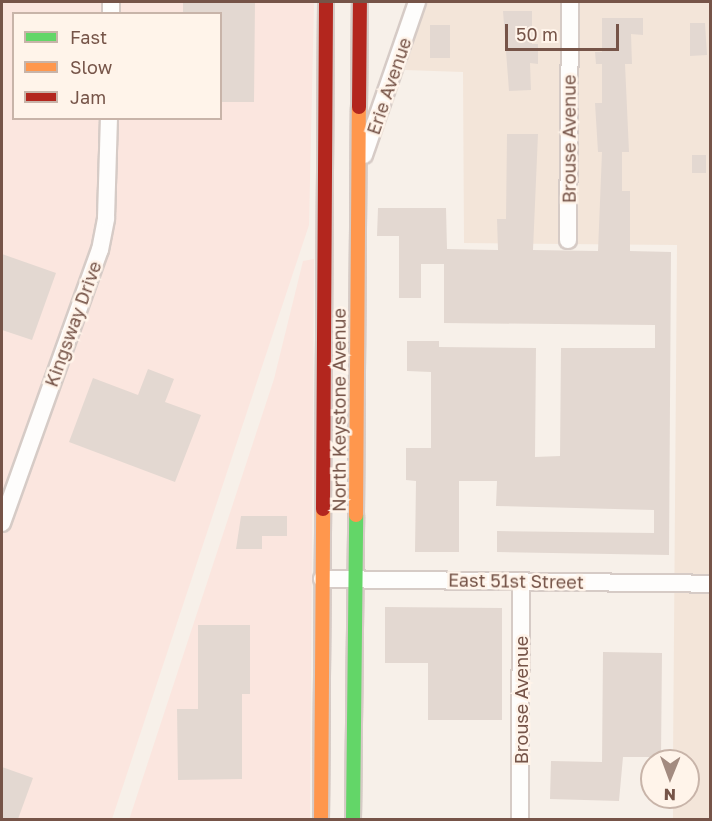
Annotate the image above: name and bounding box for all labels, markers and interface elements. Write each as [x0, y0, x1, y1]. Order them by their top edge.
legend [12, 12, 222, 120]
scale bar [508, 12, 622, 50]
text: 50 m [516, 23, 558, 45]
text: Fast [70, 26, 107, 48]
street label: Erie Avenue [362, 35, 416, 137]
text: Slow [70, 56, 112, 78]
street label: Brouse Avenue [558, 75, 580, 203]
text: Jam [70, 86, 106, 108]
street label: Kingsway Drive [40, 258, 106, 390]
street label: North Keystone Avenue [328, 308, 350, 512]
street label: East 51st Street [448, 569, 584, 593]
street label: Brouse Avenue [510, 636, 532, 764]
north arrow [640, 749, 700, 809]
text: N [663, 785, 676, 805]

